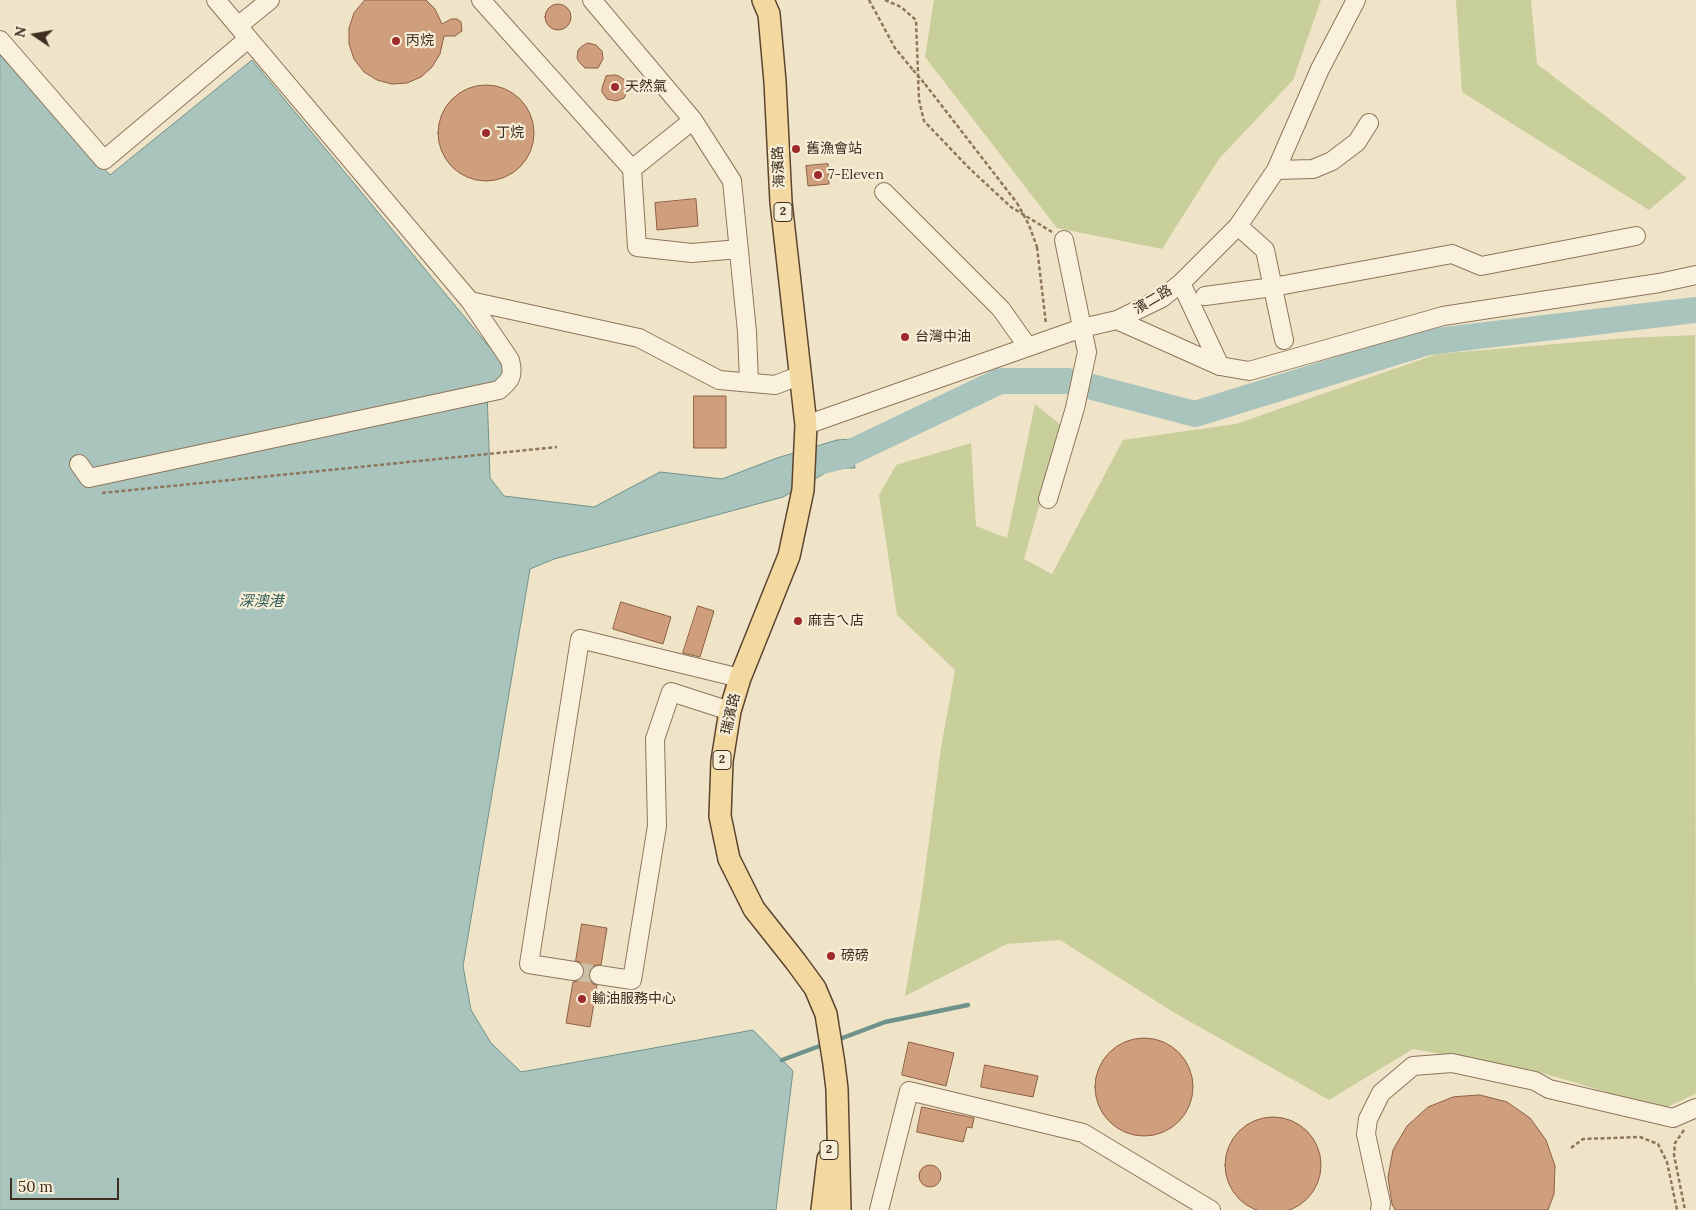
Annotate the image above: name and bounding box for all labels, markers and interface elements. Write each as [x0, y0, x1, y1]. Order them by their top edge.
north arrow [10, 10, 60, 60]
text: N [10, 25, 30, 39]
place label: 丙烷 [406, 33, 434, 49]
marker: 丙烷 [390, 35, 402, 47]
place label: 天然氣 [625, 79, 667, 95]
marker: 天然氣 [609, 81, 621, 93]
place label: 丁烷 [496, 125, 524, 141]
marker: 丁烷 [480, 127, 492, 139]
place label: 舊漁會站 [806, 141, 862, 157]
marker: 舊漁會站 [790, 143, 802, 155]
street label: 海濱路 [770, 146, 788, 188]
place label: 7-Eleven [828, 167, 884, 183]
marker: 7-Eleven [812, 169, 824, 181]
road number: 2 [774, 202, 792, 222]
street label: 濱二路 [1131, 282, 1175, 318]
place label: 台灣中油 [915, 329, 971, 345]
marker: 台灣中油 [899, 331, 911, 343]
water label: 深澳港 [239, 593, 283, 611]
place label: 麻吉ㄟ店 [808, 613, 864, 629]
marker: 麻吉ㄟ店 [792, 615, 804, 627]
street label: 瑞濱路 [718, 692, 744, 736]
road number: 2 [713, 750, 731, 770]
place label: 磅磅 [841, 948, 869, 964]
marker: 磅磅 [825, 950, 837, 962]
place label: 輸油服務中心 [592, 991, 676, 1007]
marker: 輸油服務中心 [576, 993, 588, 1005]
road number: 2 [820, 1140, 838, 1160]
scale bar [12, 1168, 121, 1200]
text: 50 m [18, 1177, 53, 1196]

